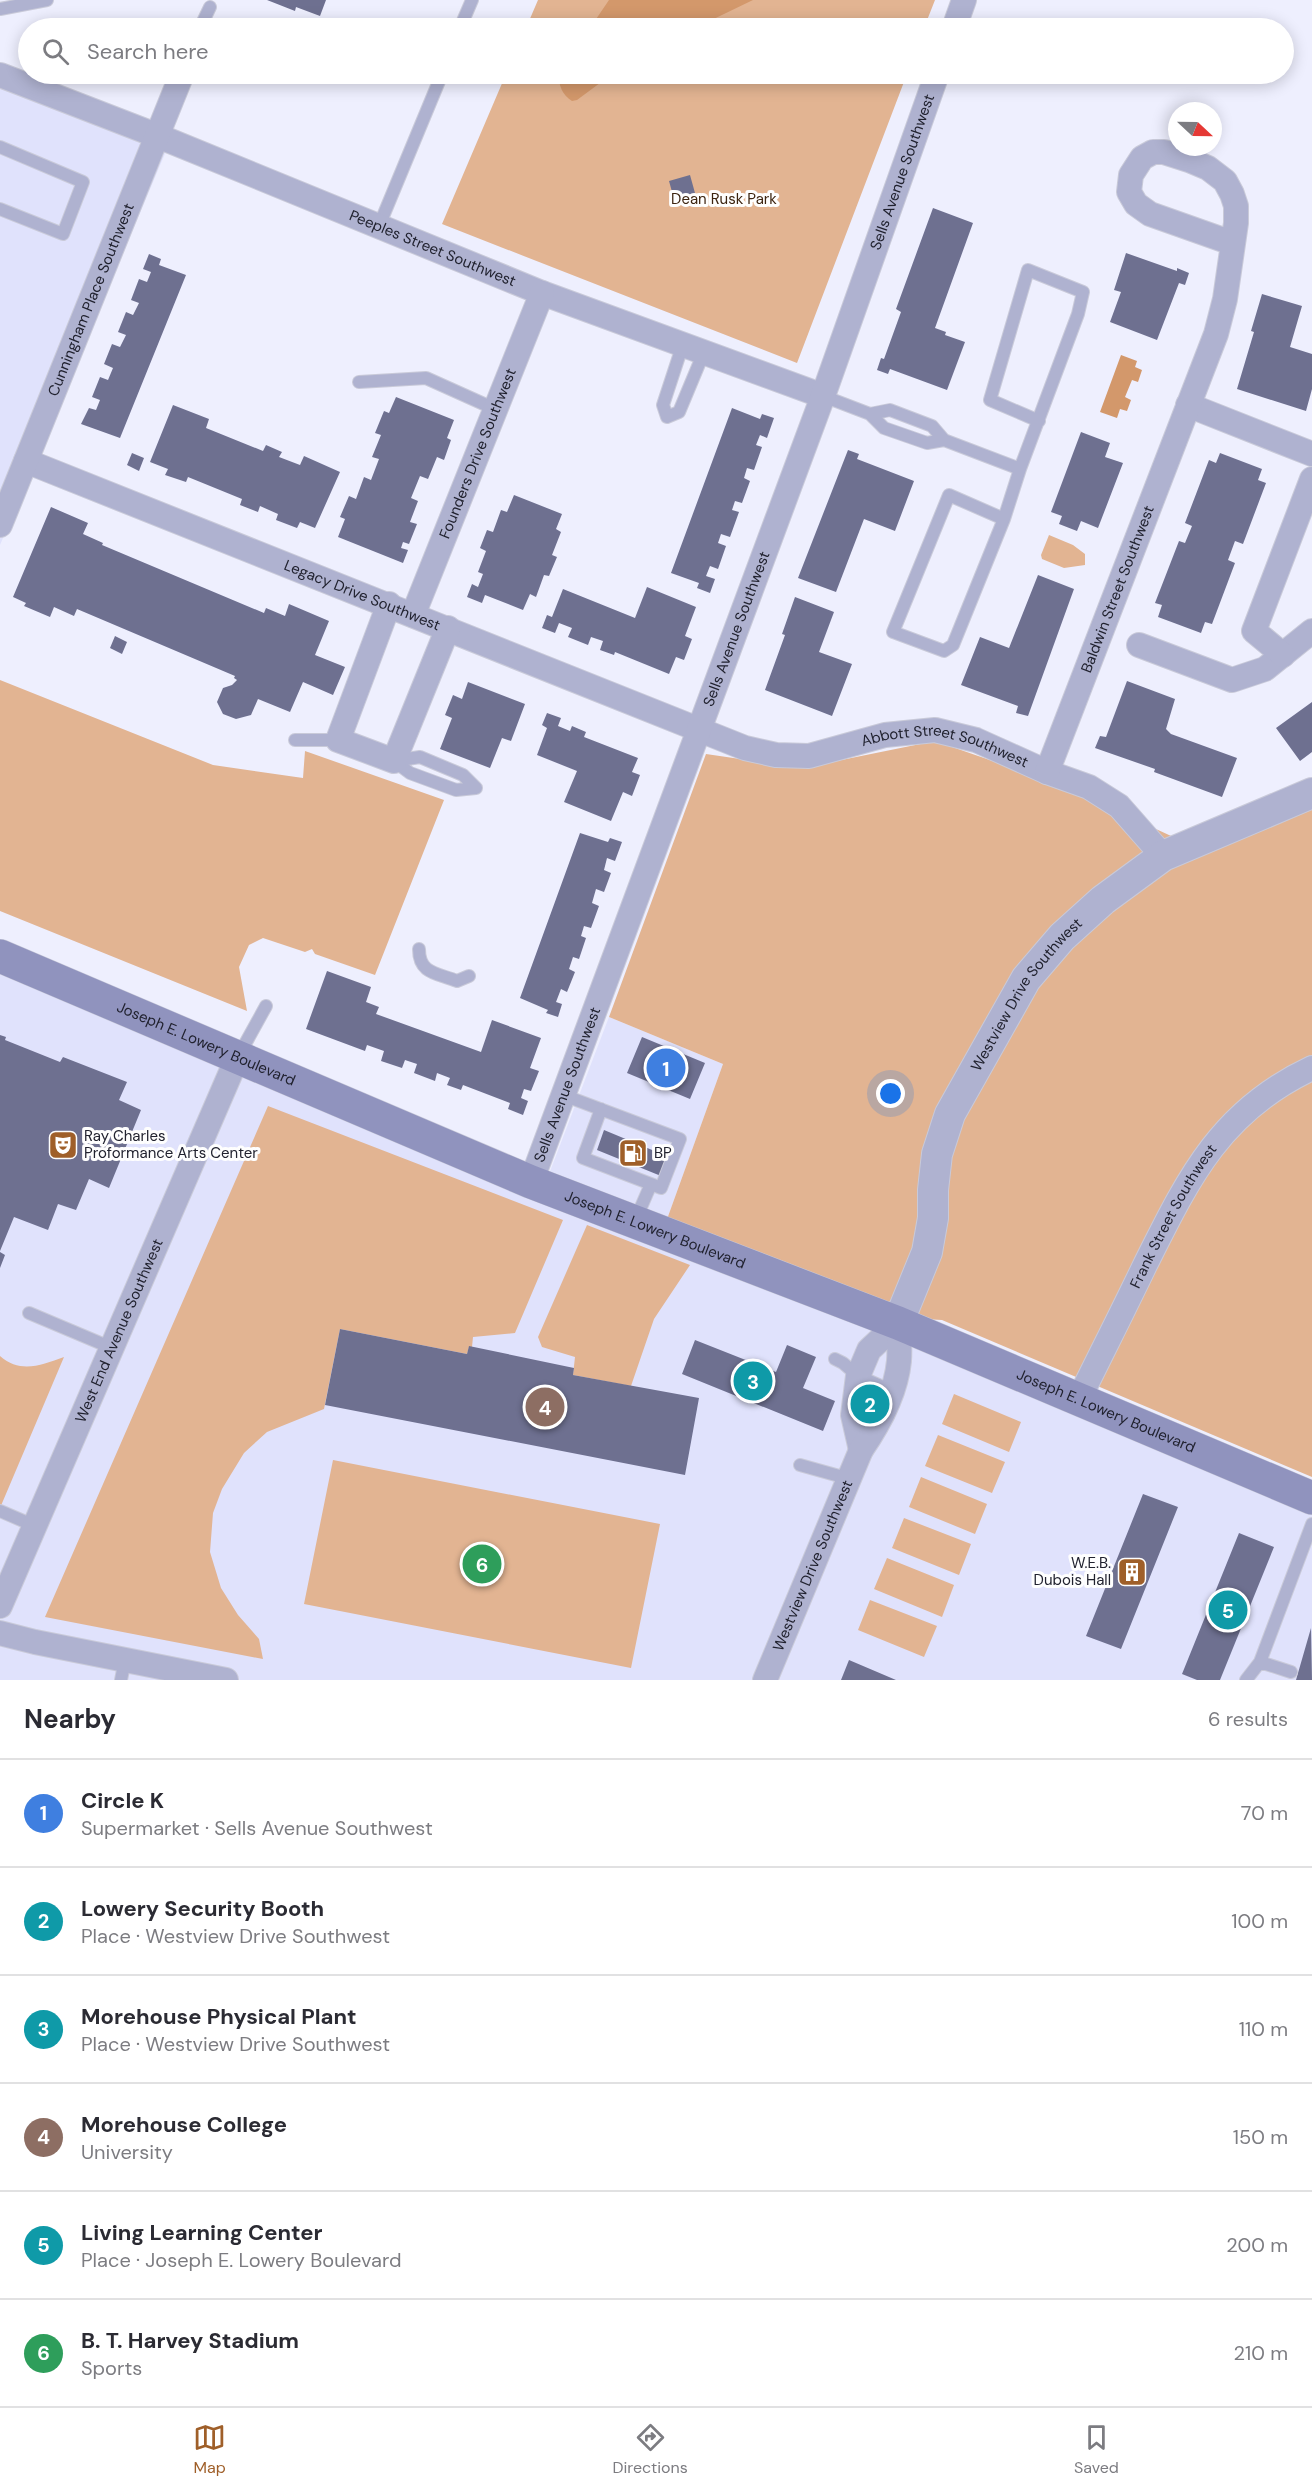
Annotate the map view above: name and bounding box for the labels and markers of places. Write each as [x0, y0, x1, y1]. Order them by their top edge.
pin: 1 [646, 1046, 686, 1090]
place label: Ray Charles Proformance Arts Center [84, 1126, 258, 1163]
theatre icon: Ray Charles Proformance Arts Center [47, 1129, 79, 1161]
fuel station icon: BP [617, 1137, 649, 1169]
place label: BP [654, 1143, 672, 1163]
pin: 3 [734, 1358, 772, 1404]
pin: 2 [850, 1382, 890, 1426]
pin: 4 [526, 1384, 564, 1430]
pin: 6 [462, 1542, 502, 1586]
place label: W.E.B. Dubois Hall [1034, 1553, 1111, 1590]
building icon: W.E.B. Dubois Hall [1116, 1556, 1148, 1588]
pin: 5 [1208, 1588, 1248, 1632]

